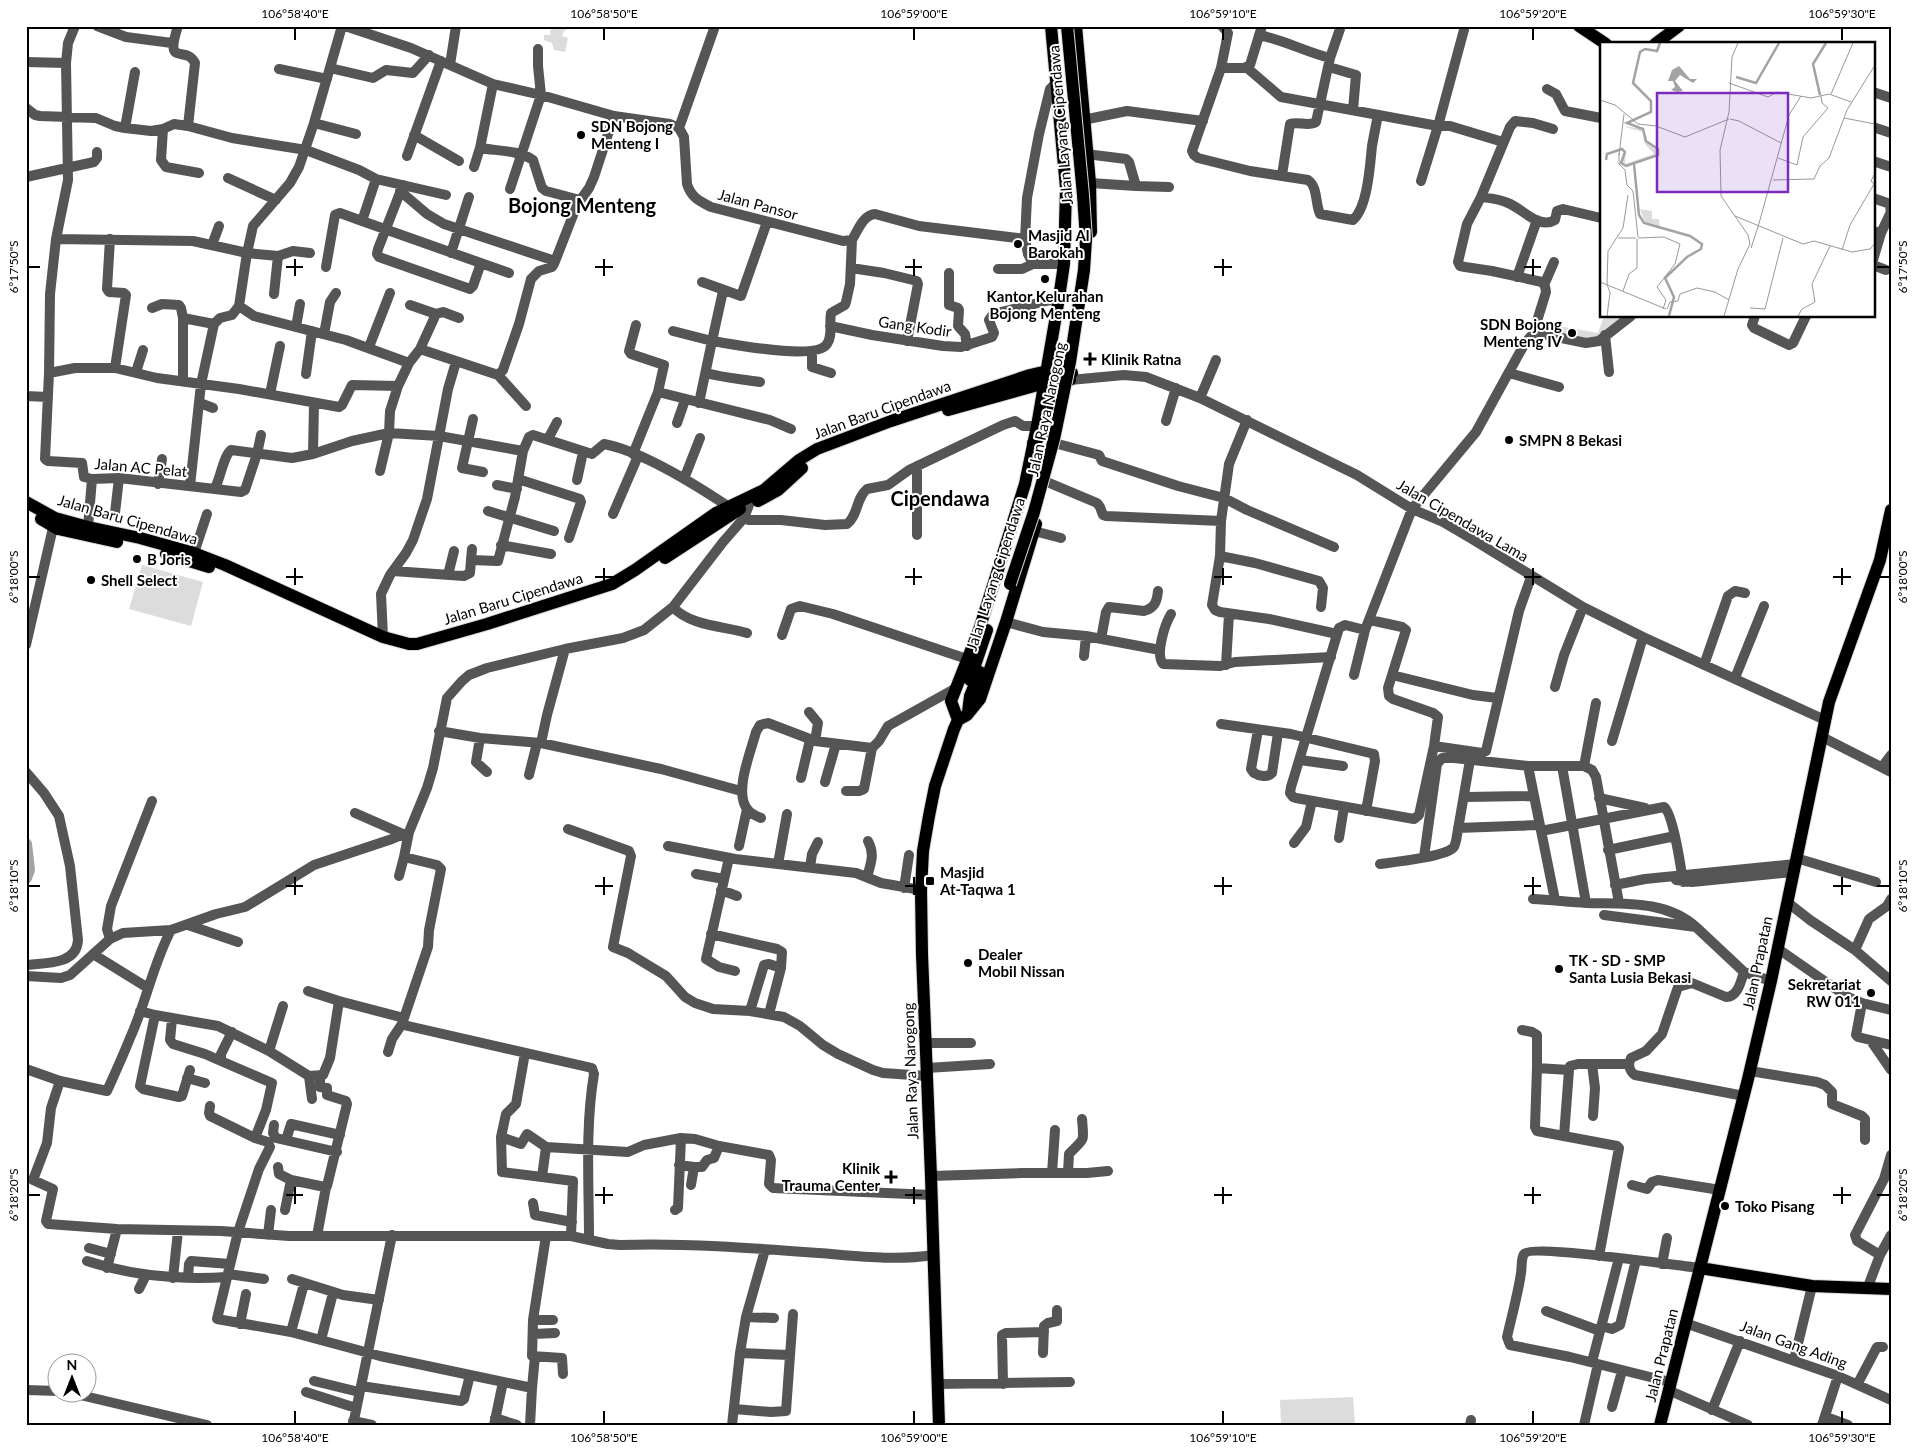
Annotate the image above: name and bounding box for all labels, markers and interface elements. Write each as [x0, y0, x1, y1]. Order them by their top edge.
text: 106°58'40"E [261, 6, 329, 21]
text: 106°58'50"E [570, 6, 638, 21]
text: 106°59'00"E [880, 6, 948, 21]
text: 106°59'10"E [1189, 6, 1257, 21]
text: 106°59'20"E [1499, 6, 1567, 21]
text: 106°59'30"E [1808, 6, 1876, 21]
inset map [1600, 42, 1874, 318]
street label: Jalan Layang Cipendawa [1044, 45, 1076, 205]
place label: SDN Bojong Menteng I [591, 117, 673, 152]
marker: SDN Bojong Menteng I [575, 129, 587, 141]
street label: Jalan Pansor [716, 185, 800, 223]
district label: Bojong Menteng [508, 193, 656, 217]
place label: Masjid Al Barokah [1028, 226, 1090, 261]
marker: Masjid Al Barokah [1012, 238, 1024, 250]
text: 6°17'50"S [6, 240, 21, 294]
text: 6°17'50"S [1895, 240, 1910, 294]
marker: Kantor Kelurahan Bojong Menteng [1039, 273, 1051, 285]
place label: Kantor Kelurahan Bojong Menteng [987, 287, 1103, 322]
street label: Gang Kodir [877, 312, 953, 340]
place label: SDN Bojong Menteng IV [1480, 315, 1563, 350]
marker: SDN Bojong Menteng IV [1566, 327, 1578, 339]
street label: Jalan Raya Narogong [1023, 340, 1069, 478]
place label: Klinik Ratna [1101, 350, 1181, 368]
marker: Klinik Ratna [1083, 352, 1097, 366]
street label: Jalan Baru Cipendawa [811, 376, 953, 442]
place label: SMPN 8 Bekasi [1519, 431, 1622, 449]
marker: SMPN 8 Bekasi [1503, 434, 1515, 446]
street label: Jalan AC Pelat [94, 454, 189, 480]
street label: Jalan Cipendawa Lama [1394, 475, 1532, 565]
district label: Cipendawa [890, 486, 990, 510]
street label: Jalan Baru Cipendawa [56, 490, 200, 548]
street label: Jalan Layang Cipendawa [962, 495, 1028, 653]
text: 6°18'00"S [6, 550, 21, 604]
place label: B Joris [147, 550, 191, 568]
text: 6°18'00"S [1895, 550, 1910, 604]
marker: B Joris [131, 553, 143, 565]
street label: Jalan Baru Cipendawa [441, 568, 585, 628]
place label: Shell Select [101, 571, 178, 589]
marker: Shell Select [85, 574, 97, 586]
text: 6°18'10"S [6, 859, 21, 913]
text: 6°18'10"S [1895, 859, 1910, 913]
place label: Masjid At-Taqwa 1 [939, 863, 1016, 898]
marker: Masjid At-Taqwa 1 [924, 875, 936, 887]
street label: Jalan Prapatan [1738, 915, 1776, 1011]
place label: Dealer Mobil Nissan [978, 945, 1065, 980]
place label: TK - SD - SMP Santa Lusia Bekasi [1569, 951, 1692, 986]
marker: Dealer Mobil Nissan [962, 957, 974, 969]
marker: TK - SD - SMP Santa Lusia Bekasi [1553, 963, 1565, 975]
place label: Sekretariat RW 011 [1788, 975, 1861, 1010]
marker: Sekretariat RW 011 [1865, 987, 1877, 999]
street label: Jalan Raya Narogong [899, 1002, 921, 1140]
place label: Klinik Trauma Center [782, 1159, 881, 1194]
text: 6°18'20"S [6, 1168, 21, 1222]
text: 6°18'20"S [1895, 1168, 1910, 1222]
marker: Klinik Trauma Center [884, 1170, 898, 1184]
place label: Toko Pisang [1735, 1197, 1814, 1215]
marker: Toko Pisang [1719, 1200, 1731, 1212]
street label: Jalan Prapatan [1641, 1307, 1681, 1403]
street label: Jalan Gang Ading [1738, 1316, 1850, 1372]
north arrow [48, 1354, 98, 1404]
text: N [67, 1356, 77, 1373]
text: 106°58'40"E [261, 1430, 329, 1445]
text: 106°58'50"E [570, 1430, 638, 1445]
text: 106°59'00"E [880, 1430, 948, 1445]
text: 106°59'10"E [1189, 1430, 1257, 1445]
text: 106°59'20"E [1499, 1430, 1567, 1445]
text: 106°59'30"E [1808, 1430, 1876, 1445]

